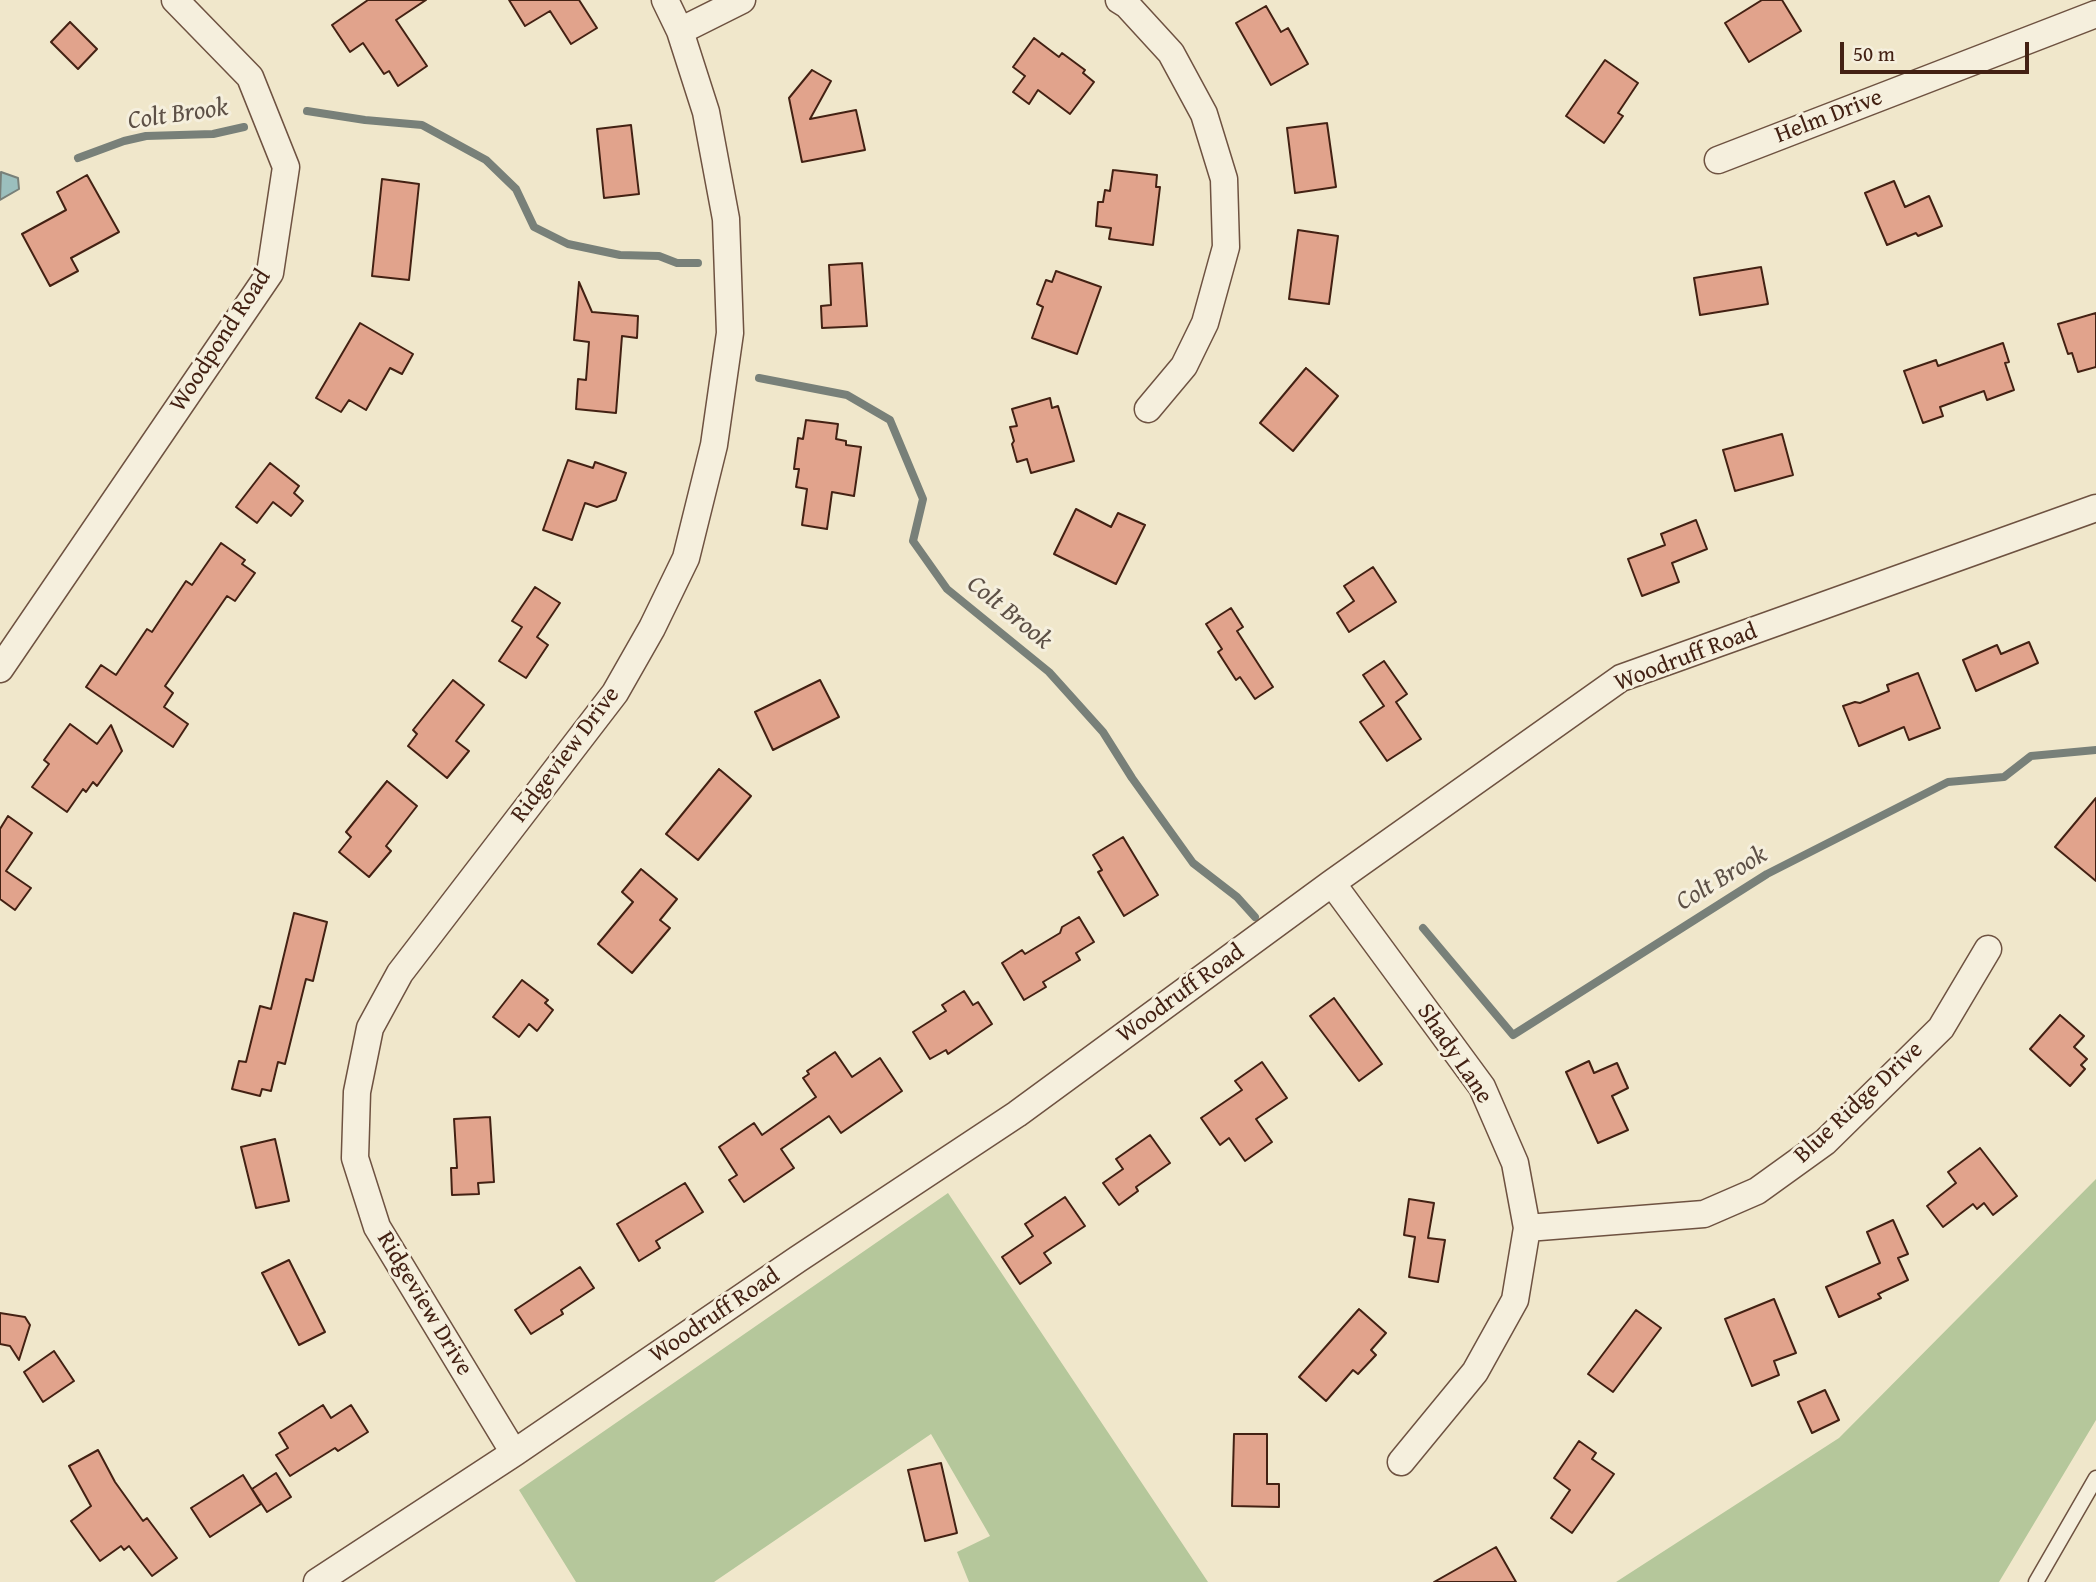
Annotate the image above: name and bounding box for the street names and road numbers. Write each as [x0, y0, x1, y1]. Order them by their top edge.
street label: Helm Drive [1771, 83, 1887, 151]
street label: Woodpond Road [164, 264, 278, 418]
street label: Woodruff Road [1611, 618, 1761, 698]
street label: Ridgeview Drive [506, 681, 626, 829]
street label: Woodruff Road [1112, 938, 1250, 1050]
street label: Shady Lane [1410, 999, 1498, 1109]
street label: Blue Ridge Drive [1789, 1036, 1929, 1170]
street label: Ridgeview Drive [370, 1227, 478, 1381]
street label: Woodruff Road [645, 1262, 785, 1370]

